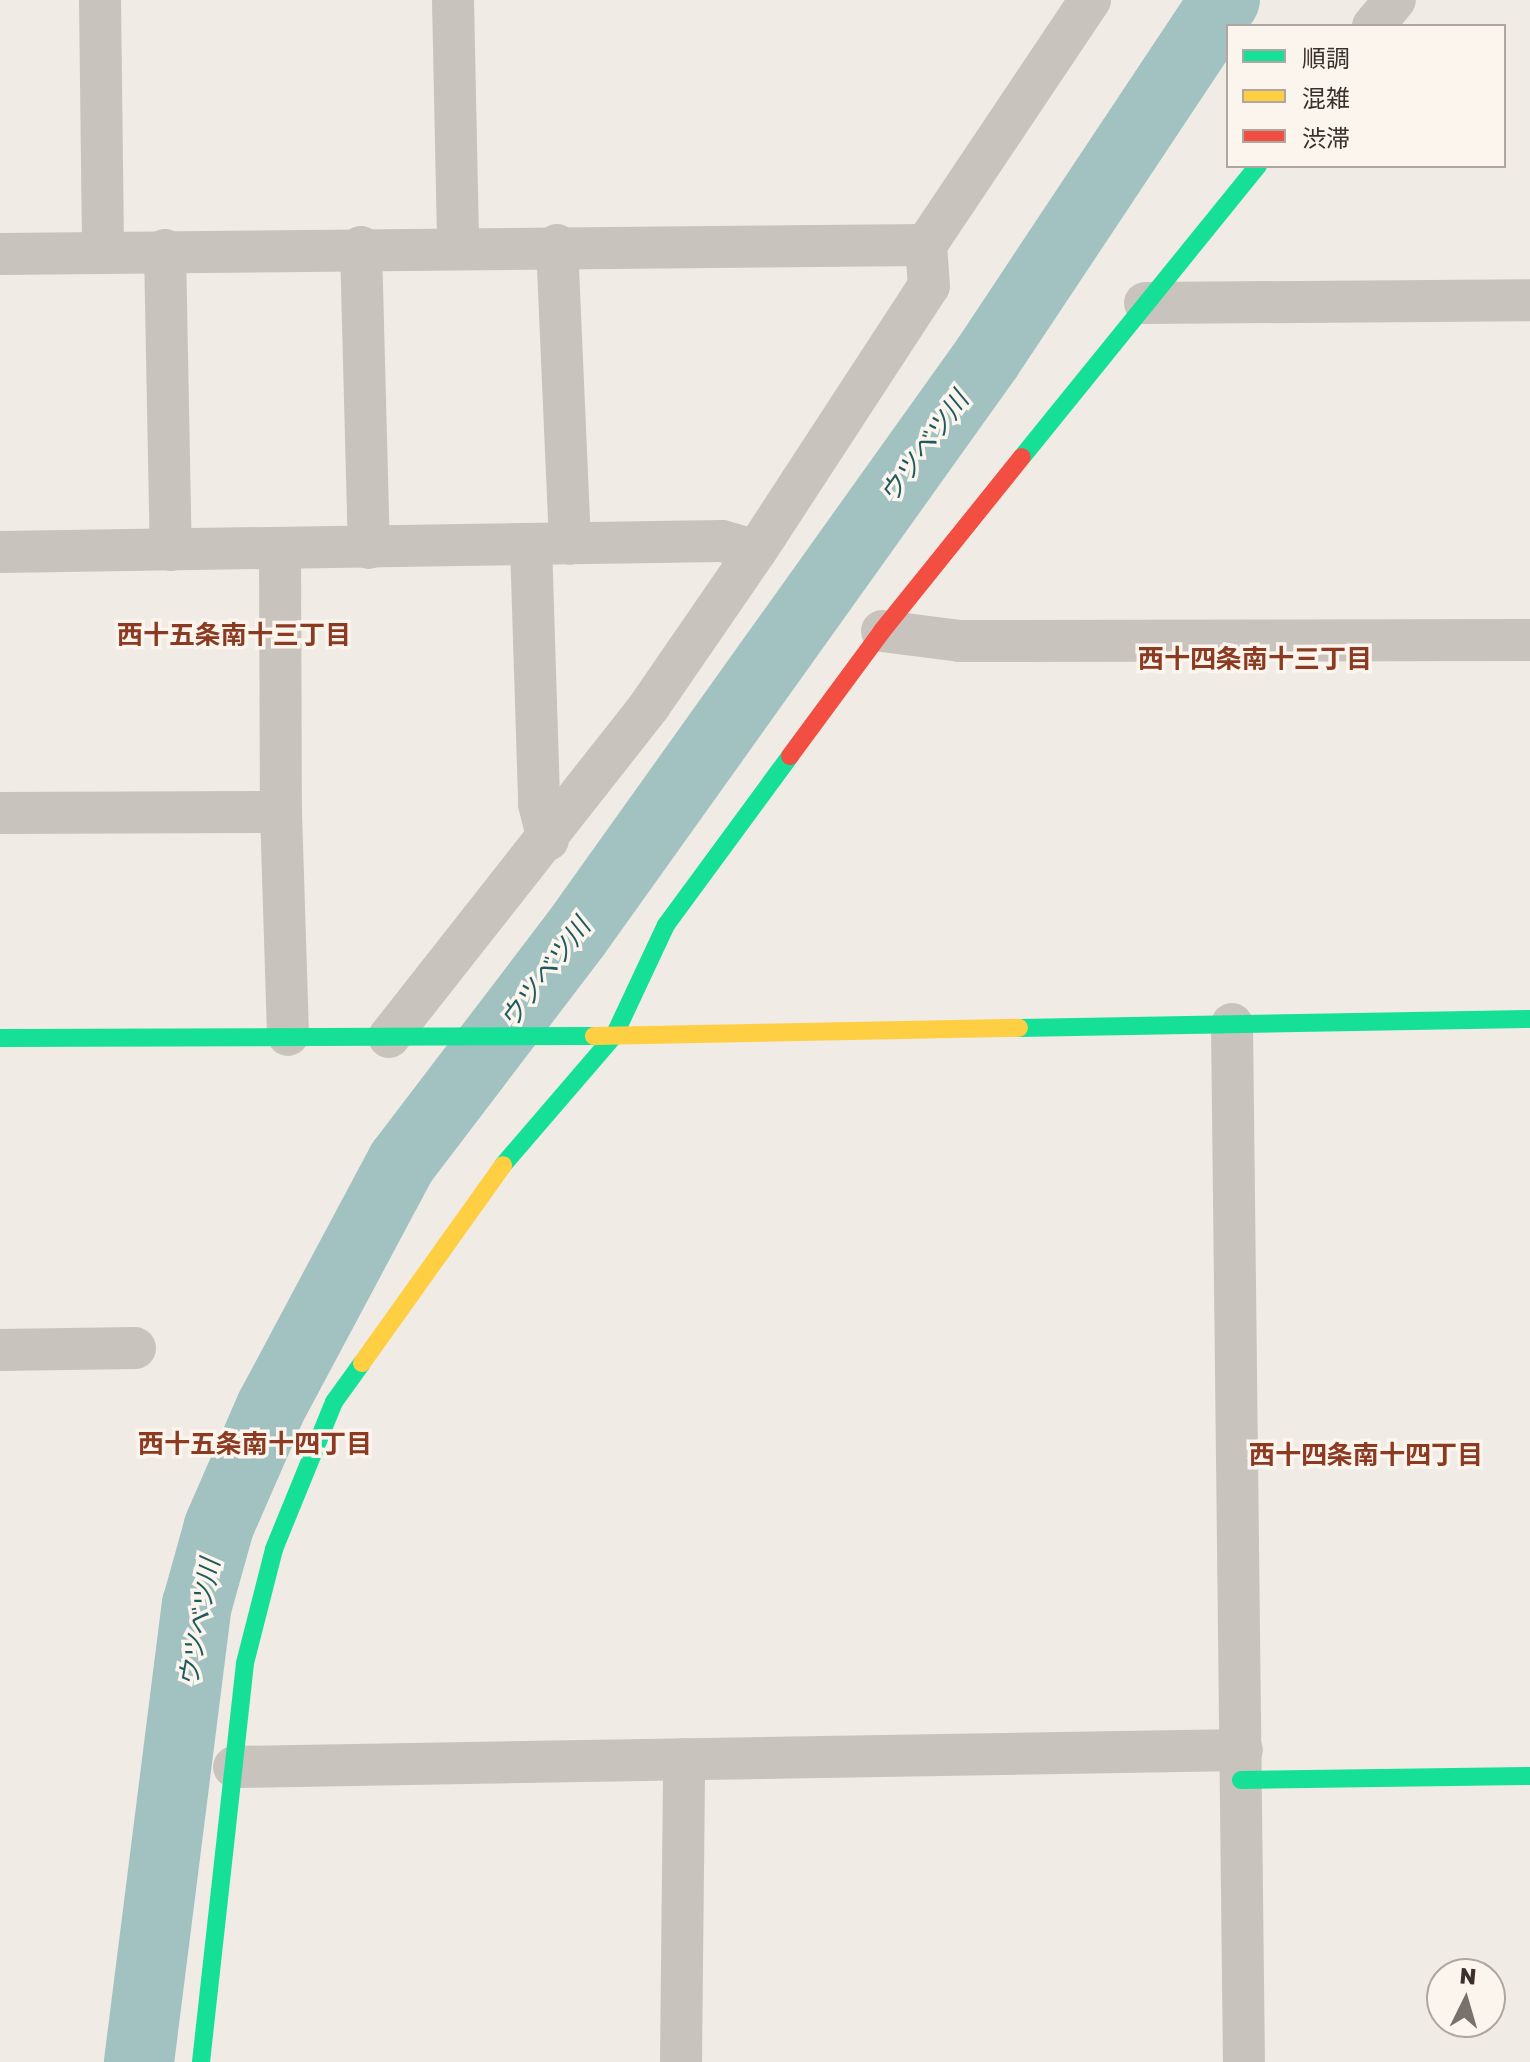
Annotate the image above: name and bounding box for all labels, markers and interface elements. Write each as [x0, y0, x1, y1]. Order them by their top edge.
legend [1226, 24, 1506, 168]
text: 順調 [1302, 43, 1350, 72]
text: 混雑 [1302, 83, 1350, 112]
text: 渋滞 [1302, 123, 1350, 152]
water label: ウツベツ川 [873, 385, 975, 509]
district label: 西十五条南十三丁目 [117, 619, 351, 651]
district label: 西十四条南十三丁目 [1138, 643, 1372, 675]
water label: ウツベツ川 [493, 912, 597, 1034]
district label: 西十五条南十四丁目 [138, 1428, 372, 1460]
district label: 西十四条南十四丁目 [1249, 1439, 1483, 1471]
water label: ウツベツ川 [172, 1556, 226, 1690]
north arrow [1426, 1958, 1506, 2038]
text: N [1458, 1961, 1477, 1990]

